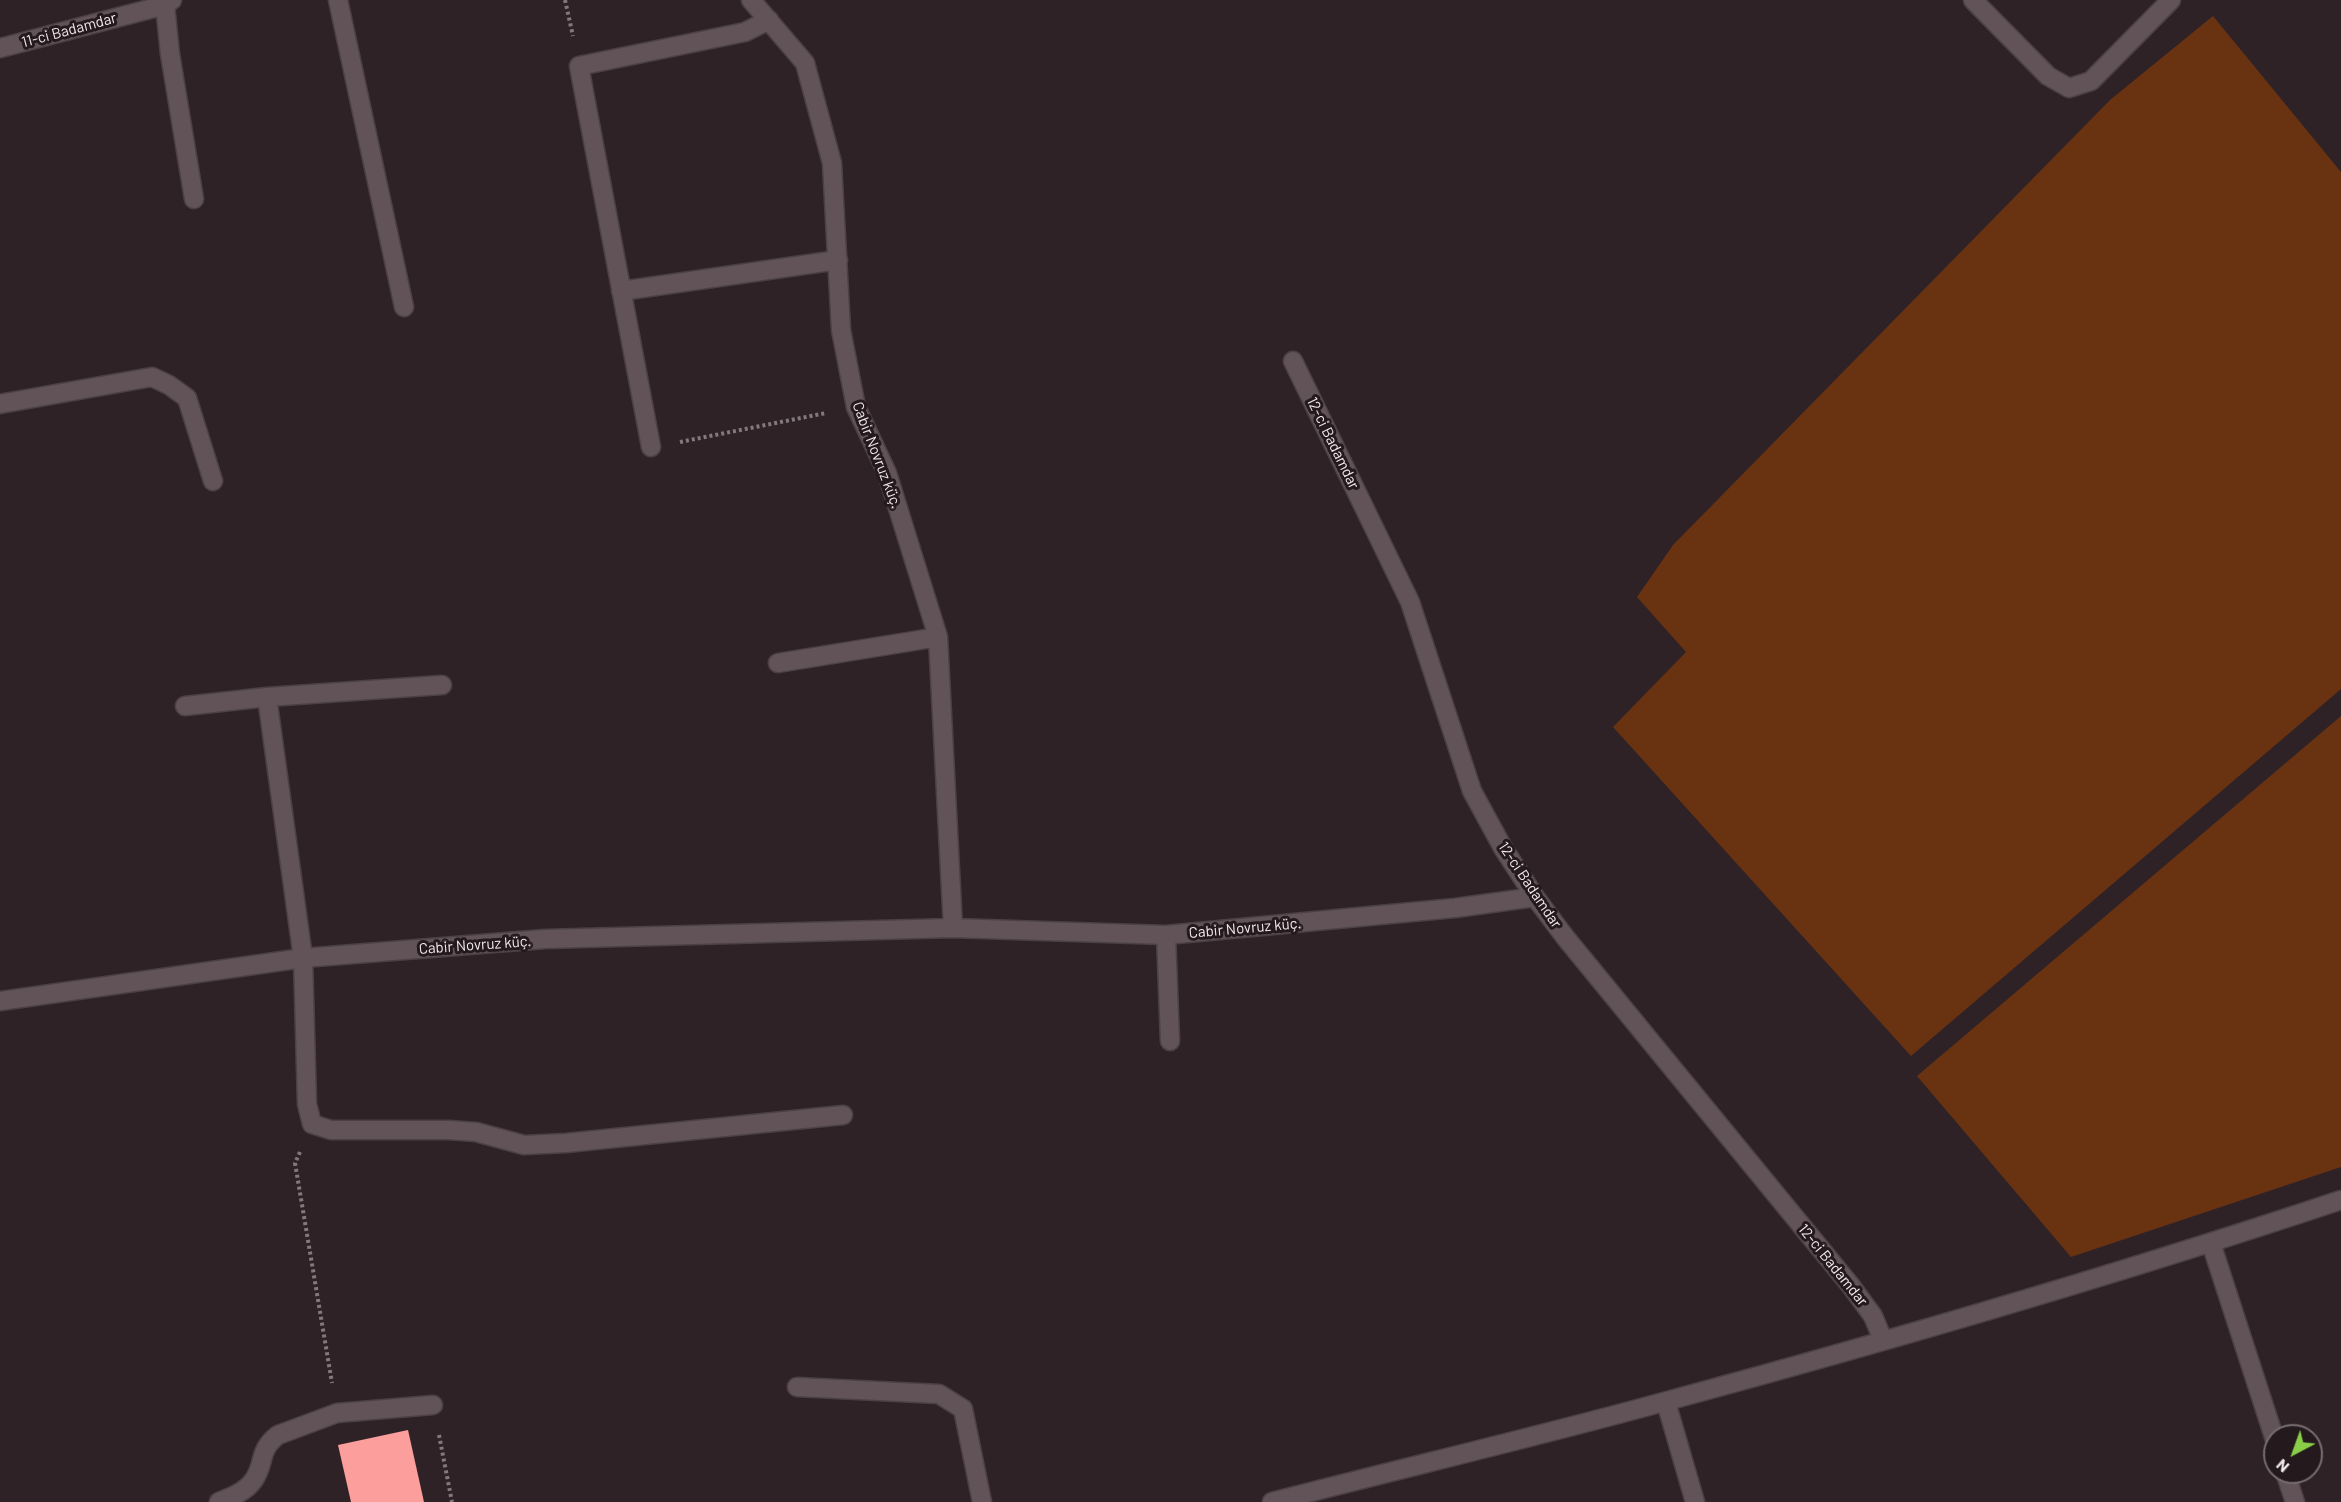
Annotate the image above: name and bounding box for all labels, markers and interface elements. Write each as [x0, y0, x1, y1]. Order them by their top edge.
street label: 11-ci Badamdar [20, 9, 118, 51]
street label: 12-ci Badamdar [1303, 394, 1363, 492]
street label: Cabir Novruz küç. [848, 399, 906, 511]
street label: 12-ci Badamdar [1495, 838, 1565, 932]
street label: Cabir Novruz küç. [1188, 914, 1302, 942]
street label: Cabir Novruz küç. [418, 932, 532, 958]
street label: 12-ci Badamdar [1794, 1220, 1872, 1310]
north arrow [2263, 1424, 2323, 1484]
text: N [2272, 1456, 2292, 1477]

